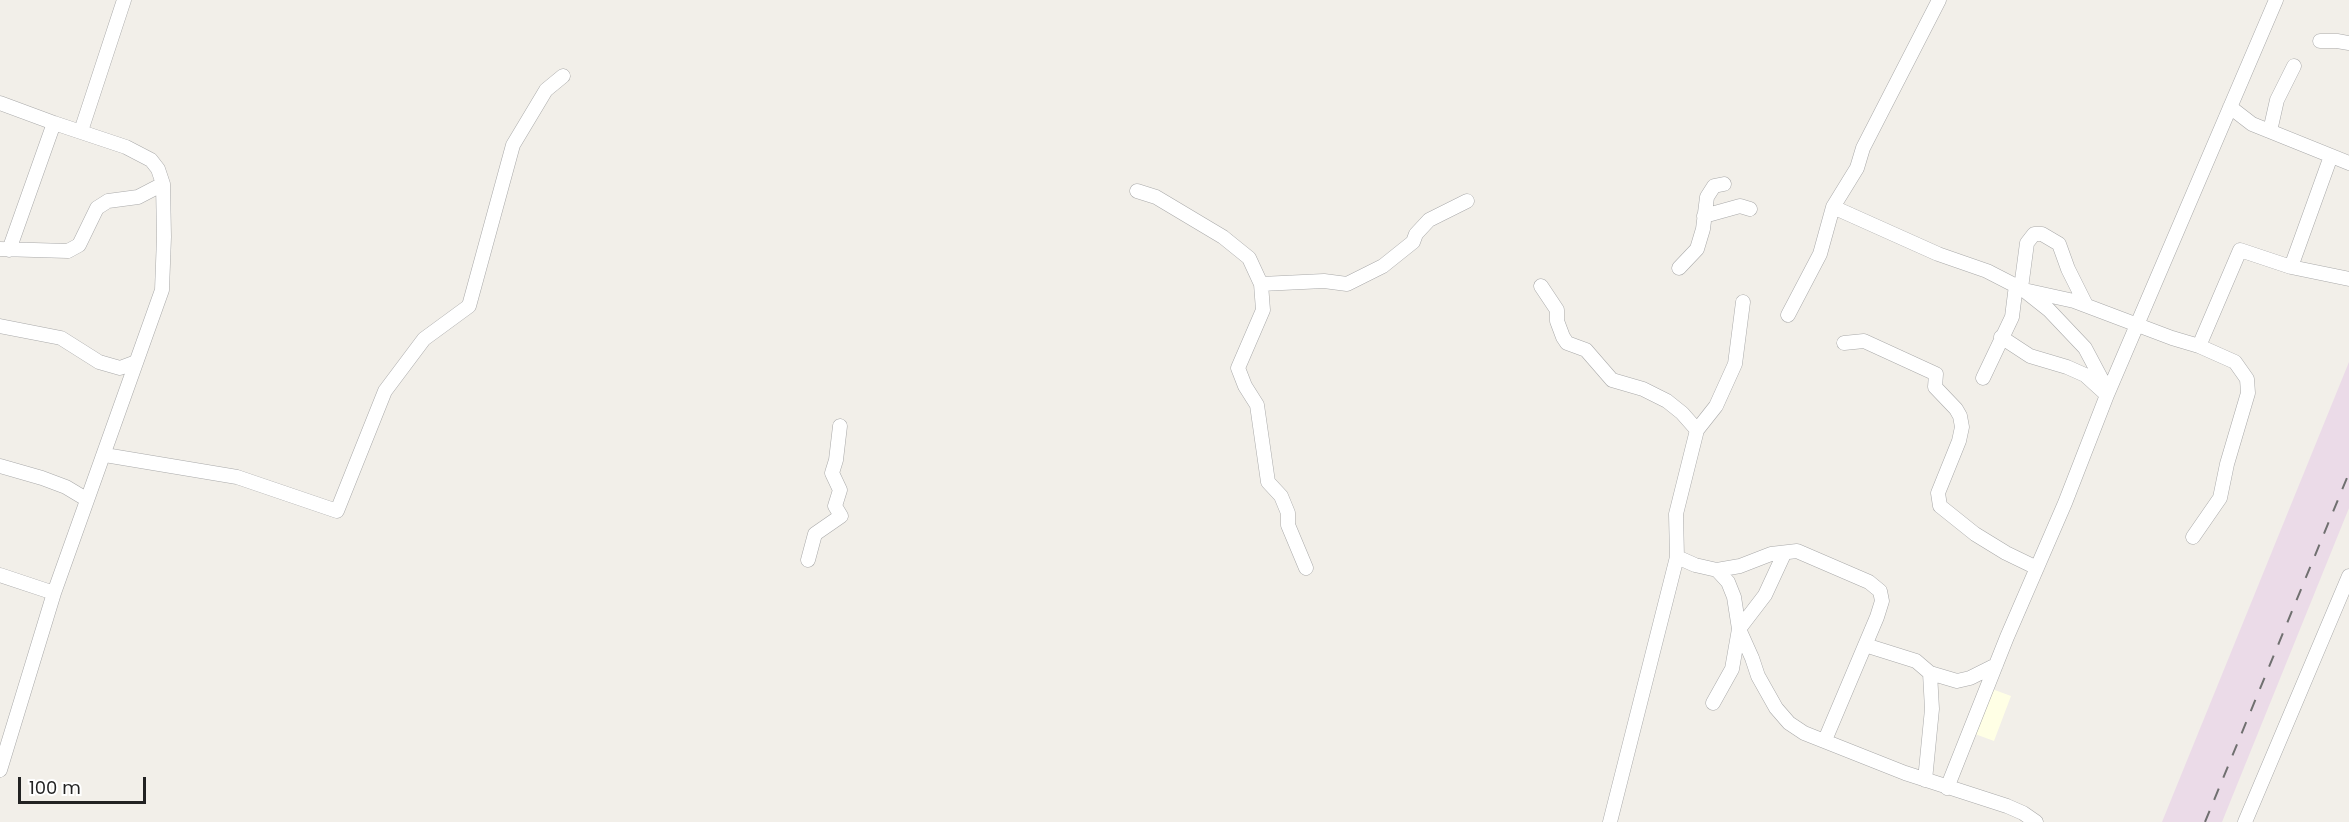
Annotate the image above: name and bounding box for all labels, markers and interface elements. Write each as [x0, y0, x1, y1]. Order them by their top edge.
scale bar [21, 765, 148, 803]
text: 100 m [29, 775, 81, 800]

